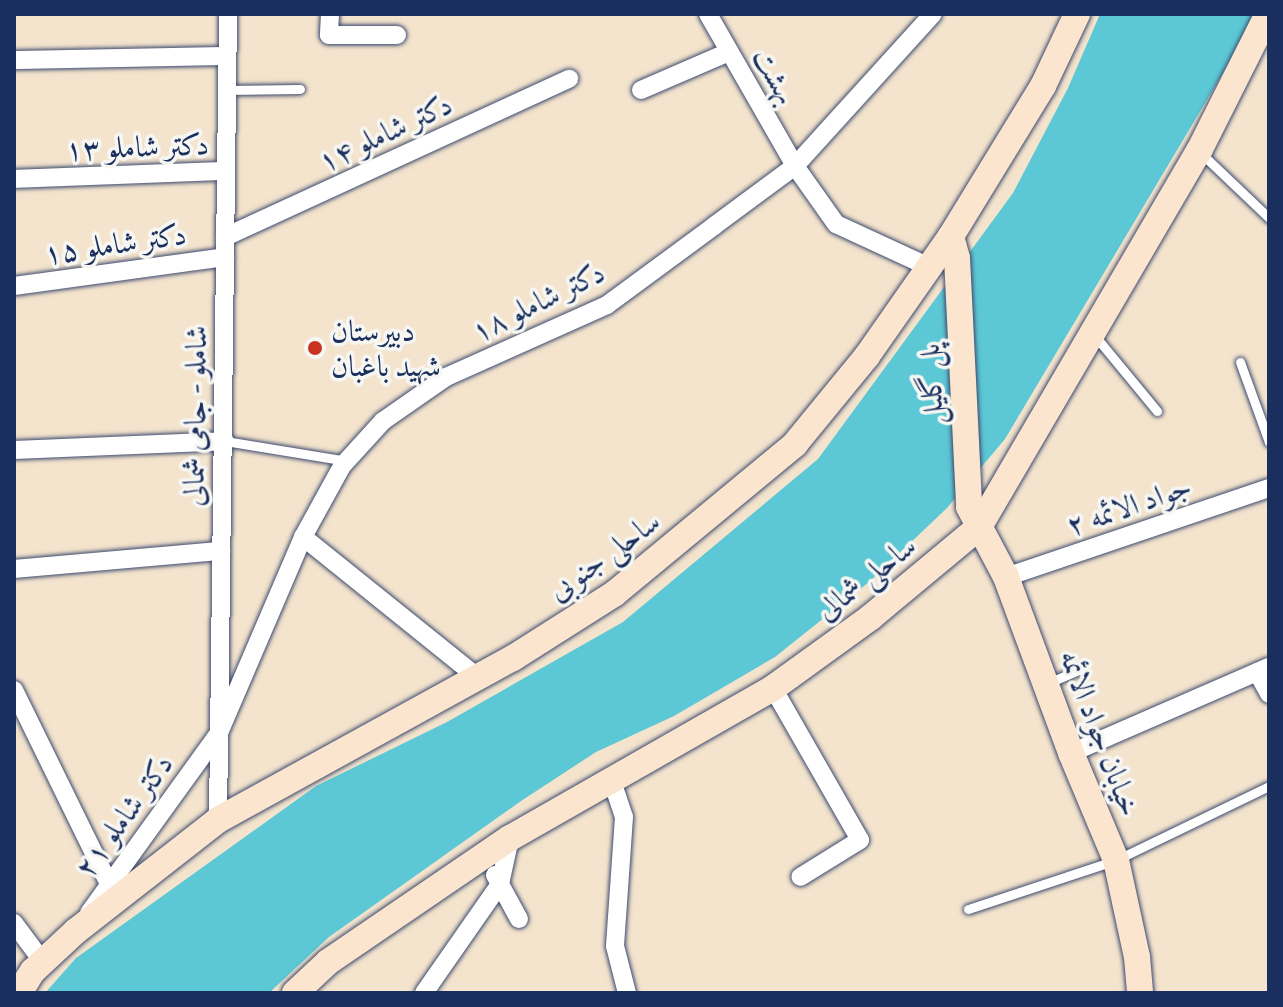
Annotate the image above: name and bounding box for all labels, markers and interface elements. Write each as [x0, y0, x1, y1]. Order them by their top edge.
street label: بهشت [745, 41, 805, 111]
street label: دکتر شاملو ۱۴ [312, 86, 458, 180]
street label: دکتر شاملو ۱۳ [65, 127, 209, 167]
street label: دکتر شاملو ۱۵ [41, 216, 189, 272]
street label: دکتر شاملو ۱۸ [466, 254, 610, 350]
place label: دبیرستان شهید باغبان [331, 313, 441, 384]
street label: شاملو - جامی شمالی [175, 325, 215, 507]
marker: دبیرستان شهید باغبان [306, 339, 324, 357]
street label: پل گلیل [911, 343, 951, 425]
street label: جواد الائمه ۲ [1062, 468, 1196, 544]
street label: ساحلی جنوبی [541, 503, 667, 609]
street label: ساحلی شمالی [809, 528, 923, 628]
street label: خیابان جواد الائمه [1052, 645, 1148, 821]
street label: دکتر شاملو ۲۱ [67, 747, 181, 885]

